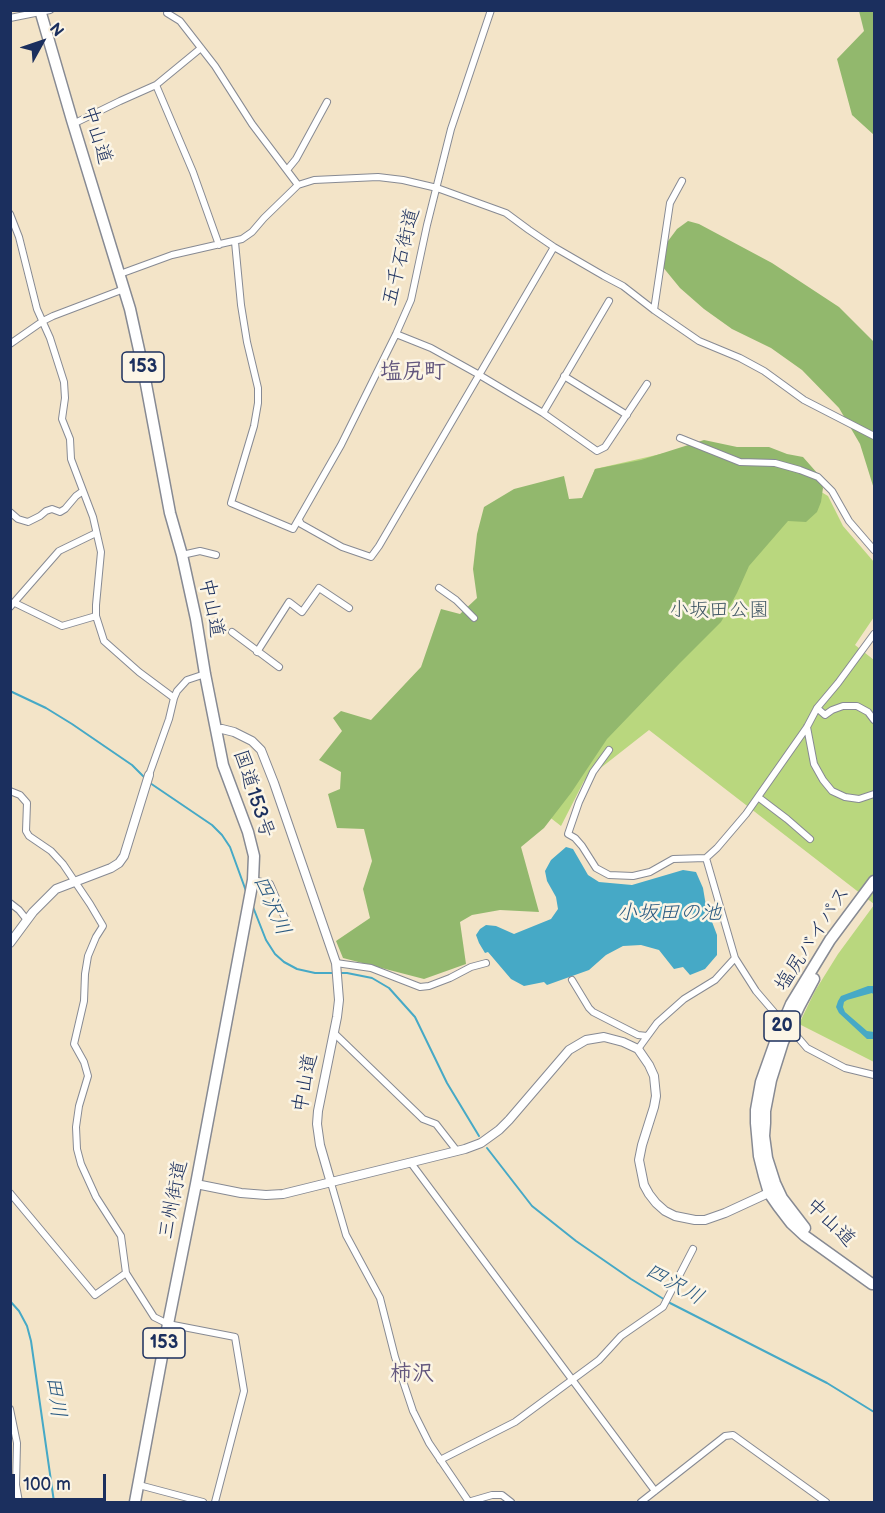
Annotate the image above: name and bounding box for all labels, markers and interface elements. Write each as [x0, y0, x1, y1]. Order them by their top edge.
north arrow [12, 12, 72, 72]
text: N [45, 19, 67, 41]
street label: 中山道 [76, 103, 116, 167]
street label: 五千石街道 [378, 206, 426, 308]
road number: 153 [122, 352, 164, 382]
district label: 塩尻町 [380, 359, 446, 385]
street label: 中山道 [193, 576, 229, 640]
park label: 小坂田公園 [669, 599, 769, 623]
street label: 国道153号 [227, 747, 279, 841]
water label: 四沢川 [247, 872, 295, 940]
street label: 塩尻バイパス [770, 882, 856, 996]
water label: 小坂田の池 [617, 901, 721, 927]
road number: 20 [764, 1011, 800, 1041]
street label: 中山道 [288, 1051, 324, 1115]
street label: 三州街道 [155, 1158, 193, 1242]
street label: 中山道 [800, 1194, 860, 1252]
water label: 四沢川 [640, 1259, 708, 1311]
road number: 153 [143, 1328, 185, 1358]
district label: 柿沢 [390, 1361, 434, 1387]
water label: 田川 [40, 1374, 70, 1420]
scale bar [15, 1462, 110, 1500]
text: 100 m [23, 1474, 71, 1495]

